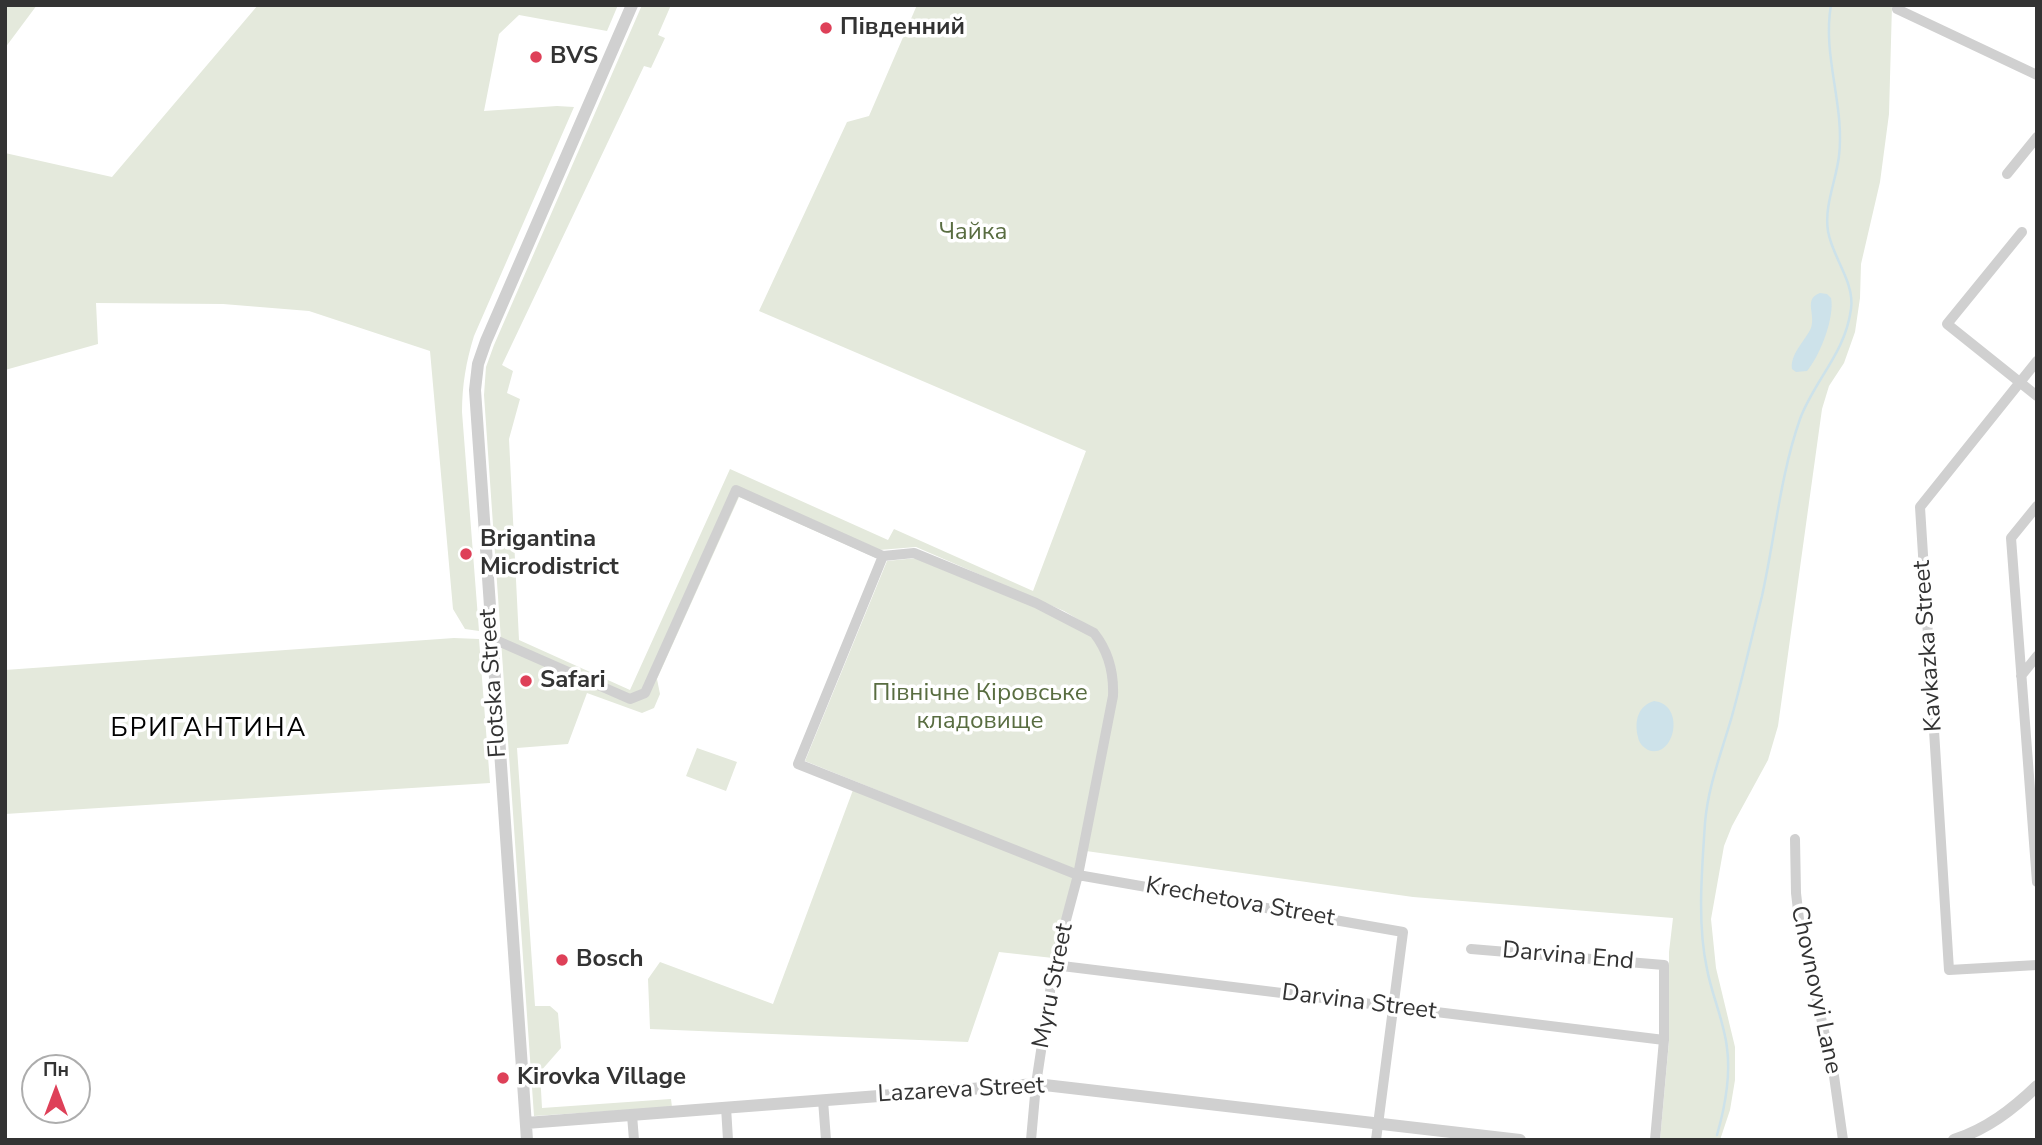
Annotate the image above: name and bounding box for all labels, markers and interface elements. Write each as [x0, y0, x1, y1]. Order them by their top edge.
place label: Південний [840, 14, 965, 42]
marker: Південний [818, 20, 834, 36]
place label: BVS [550, 43, 598, 71]
marker: BVS [528, 49, 544, 65]
park label: Чайка [939, 219, 1007, 247]
place label: Brigantina Microdistrict [480, 526, 619, 582]
marker: Brigantina Microdistrict [458, 546, 474, 562]
street label: Kavkazka Street [1909, 559, 1949, 733]
street label: Flotska Street [474, 607, 514, 759]
place label: Safari [540, 667, 606, 695]
marker: Safari [518, 673, 534, 689]
park label: Північне Кіровське кладовище [872, 680, 1088, 736]
district label: БРИГАНТИНА [112, 714, 306, 746]
street label: Krechetova Street [1143, 872, 1337, 934]
street label: Chovnovyi Lane [1783, 903, 1847, 1077]
street label: Myru Street [1028, 921, 1080, 1051]
street label: Darvina End [1501, 937, 1635, 977]
place label: Bosch [576, 946, 643, 974]
marker: Bosch [554, 952, 570, 968]
street label: Darvina Street [1280, 979, 1438, 1027]
north arrow [21, 1054, 91, 1124]
text: Пн [43, 1057, 69, 1083]
place label: Kirovka Village [517, 1064, 686, 1092]
marker: Kirovka Village [495, 1070, 511, 1086]
street label: Lazareva Street [877, 1072, 1045, 1110]

